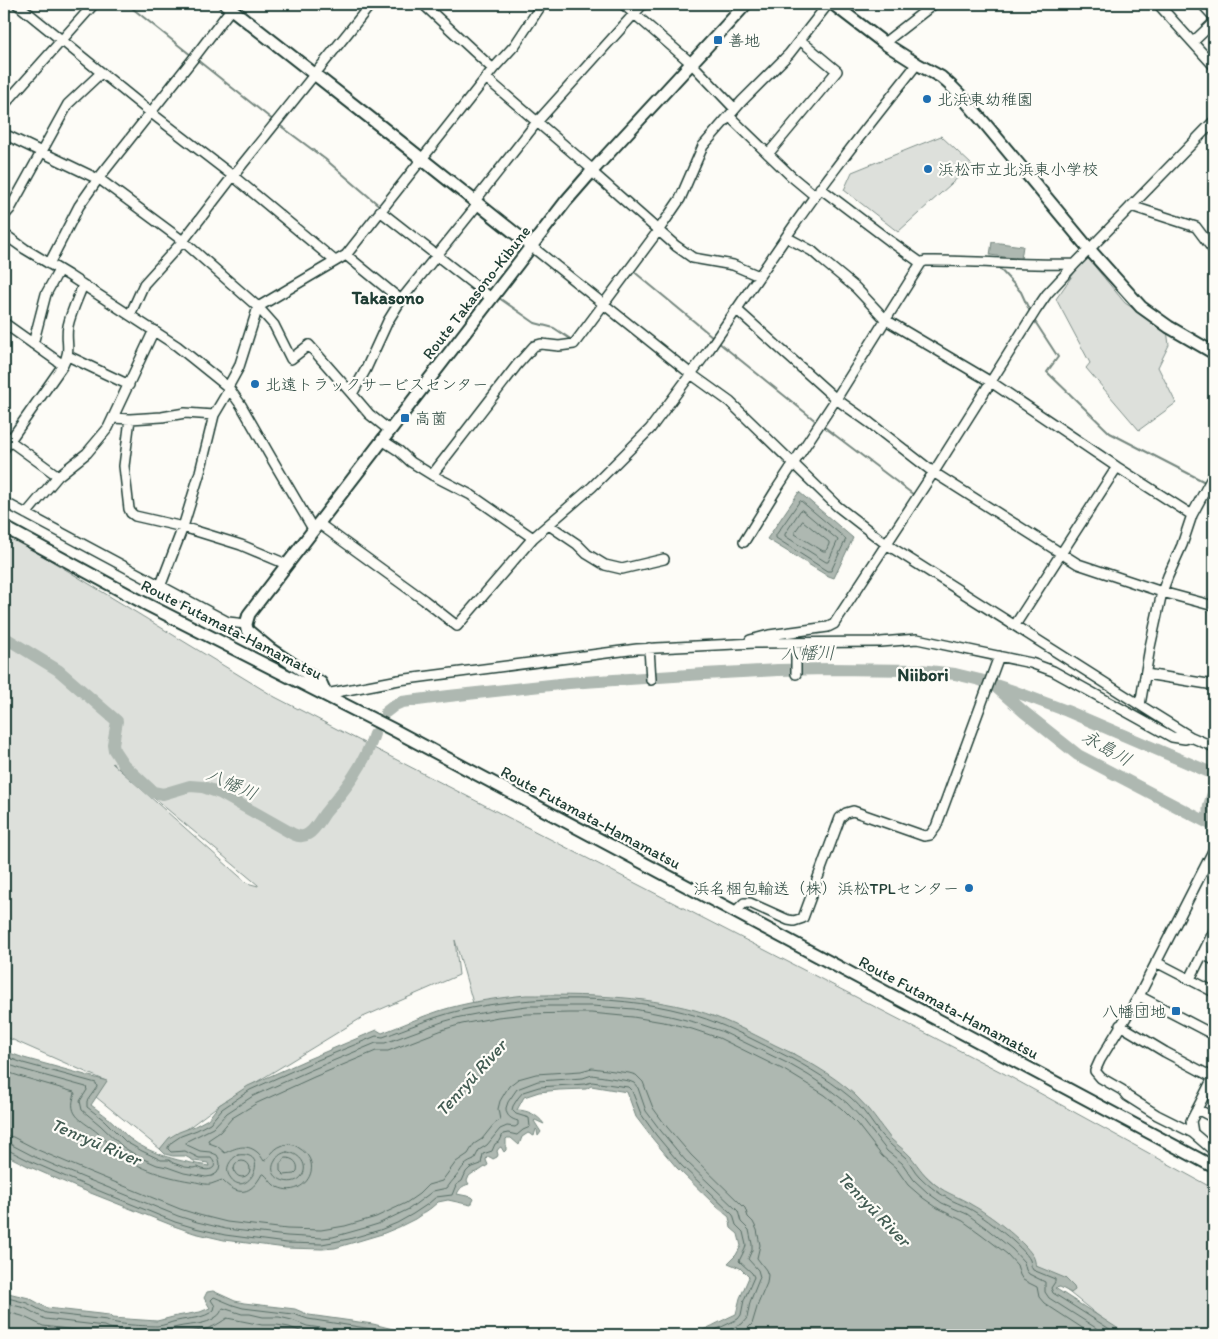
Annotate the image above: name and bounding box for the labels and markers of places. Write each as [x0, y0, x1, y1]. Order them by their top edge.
place label: 善地 [728, 31, 760, 50]
marker: 善地 [712, 34, 724, 46]
place label: 北浜東幼稚園 [937, 90, 1033, 109]
marker: 北浜東幼稚園 [921, 93, 933, 105]
place label: 浜松市立北浜東小学校 [938, 160, 1098, 179]
marker: 浜松市立北浜東小学校 [922, 163, 934, 175]
place label: 北遠トラックサービスセンター [265, 375, 488, 394]
marker: 北遠トラックサービスセンター [249, 378, 261, 390]
place label: 高薗 [415, 409, 447, 428]
marker: 高薗 [399, 412, 411, 424]
place label: 浜名梱包輸送（株）浜松TPLセンター [693, 879, 959, 898]
marker: 浜名梱包輸送（株）浜松TPLセンター [963, 882, 975, 894]
place label: 八幡団地 [1102, 1002, 1166, 1021]
marker: 八幡団地 [1170, 1005, 1182, 1017]

